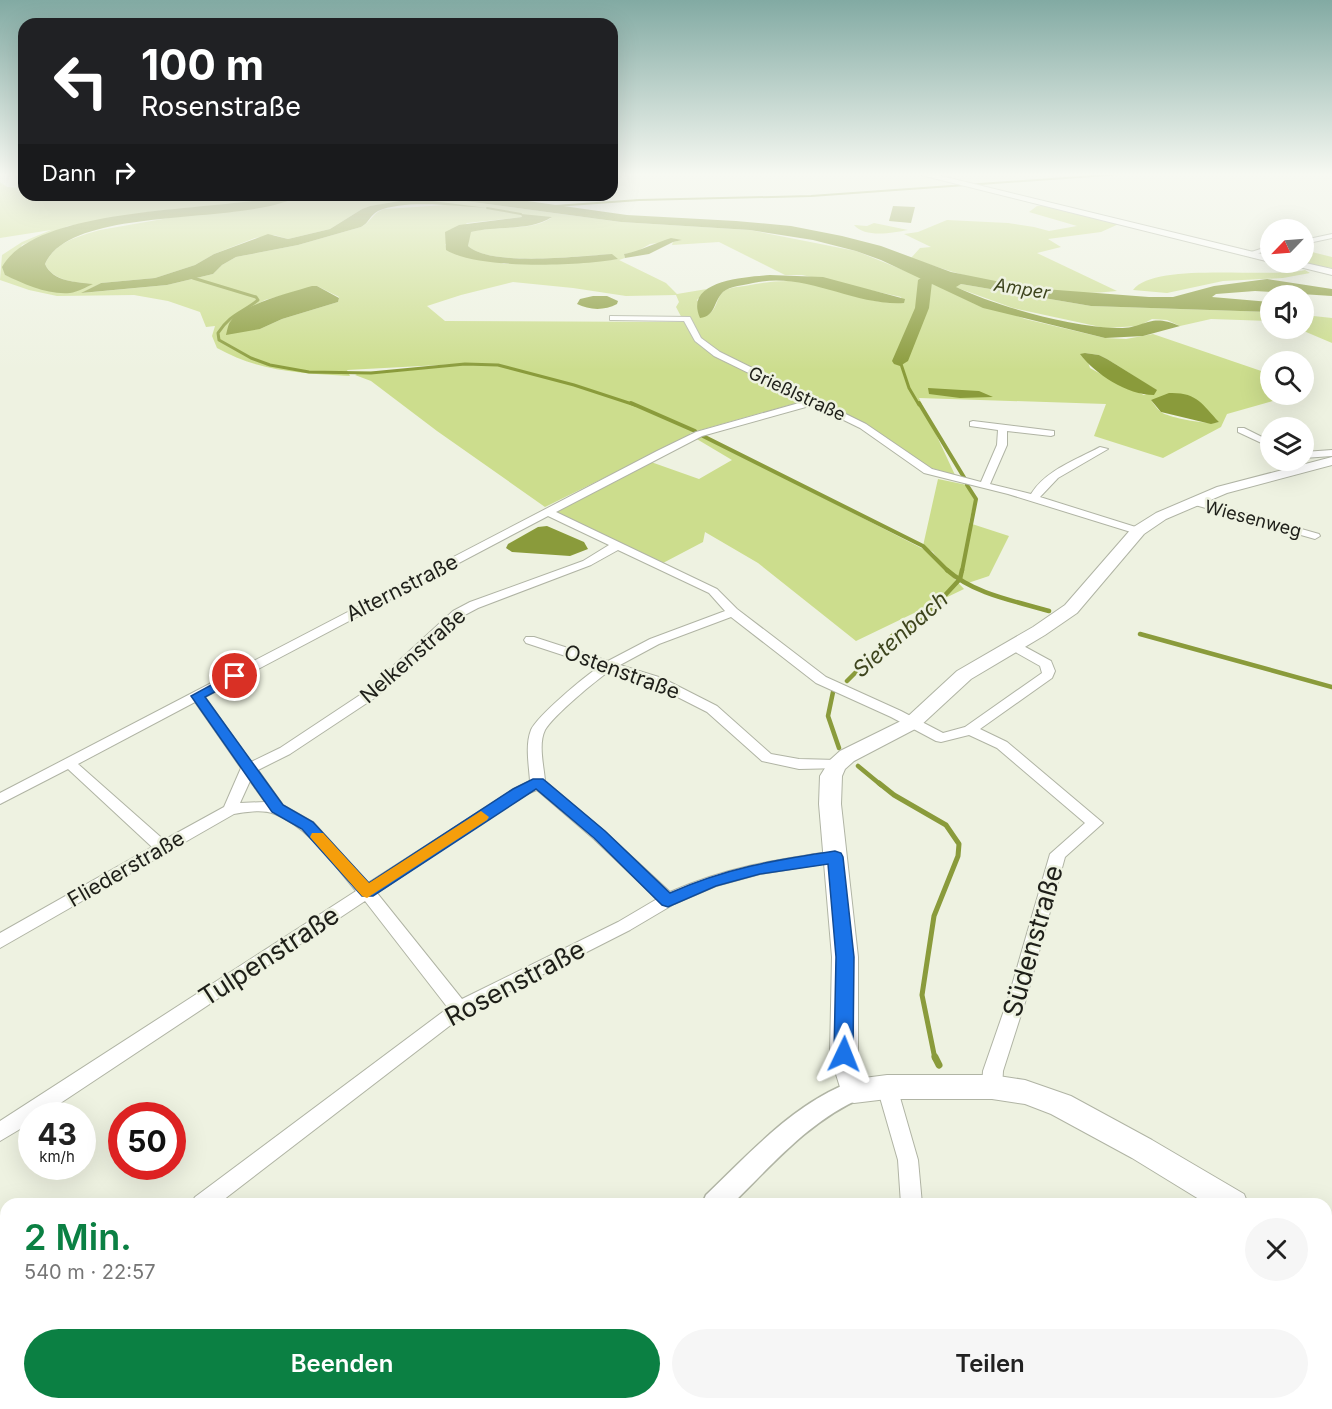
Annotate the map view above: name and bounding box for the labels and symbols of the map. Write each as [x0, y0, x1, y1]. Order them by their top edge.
north arrow [1260, 219, 1314, 273]
water label: Amper [992, 274, 1053, 303]
street label: Grießlstraße [745, 362, 849, 425]
street label: Wiesenweg [1203, 496, 1304, 541]
street label: Alternstraße [342, 549, 462, 626]
water label: Sietenbach [847, 586, 953, 682]
street label: Nelkenstraße [355, 603, 471, 708]
street label: Ostenstraße [561, 639, 683, 704]
pin [209, 650, 260, 701]
street label: Fliederstraße [63, 825, 189, 912]
street label: Südenstraße [996, 861, 1069, 1020]
street label: Tulpenstraße [193, 899, 345, 1012]
street label: Rosenstraße [440, 933, 590, 1032]
position arrow [812, 1022, 876, 1086]
speed limit sign: 50 [108, 1102, 186, 1180]

